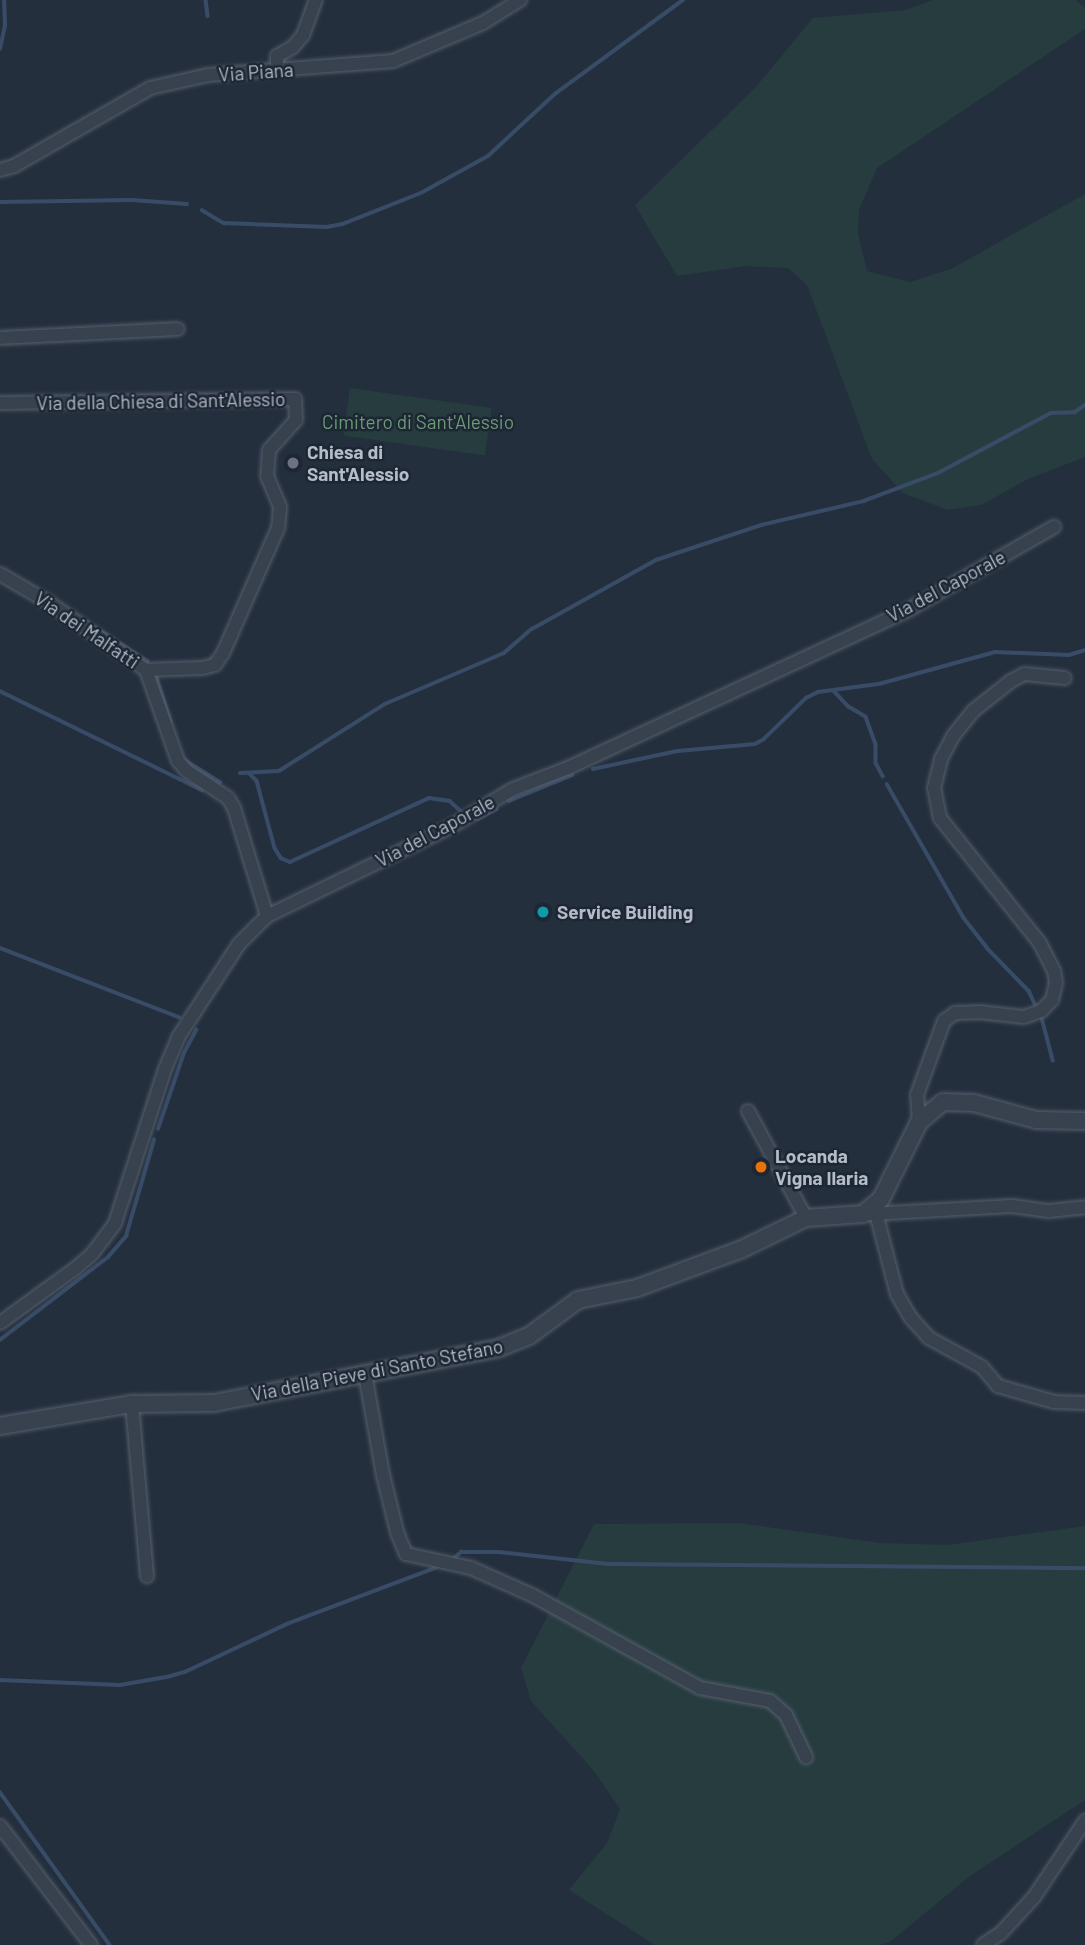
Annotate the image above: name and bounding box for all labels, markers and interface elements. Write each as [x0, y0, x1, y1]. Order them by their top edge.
street label: Via Piana [218, 58, 294, 86]
street label: Via della Chiesa di Sant'Alessio [36, 387, 286, 415]
park label: Cimitero di Sant'Alessio [322, 411, 514, 433]
place label: Chiesa di Sant'Alessio [307, 441, 409, 485]
marker: Chiesa di Sant'Alessio [285, 455, 301, 471]
street label: Via del Caporale [883, 545, 1009, 627]
street label: Via dei Malfatti [30, 587, 144, 673]
street label: Via del Caporale [372, 790, 498, 872]
place label: Service Building [557, 901, 693, 923]
marker: Service Building [535, 904, 551, 920]
place label: Locanda Vigna Ilaria [775, 1145, 868, 1189]
marker: Locanda Vigna Ilaria [753, 1159, 769, 1175]
street label: Via della Pieve di Santo Stefano [249, 1334, 505, 1406]

